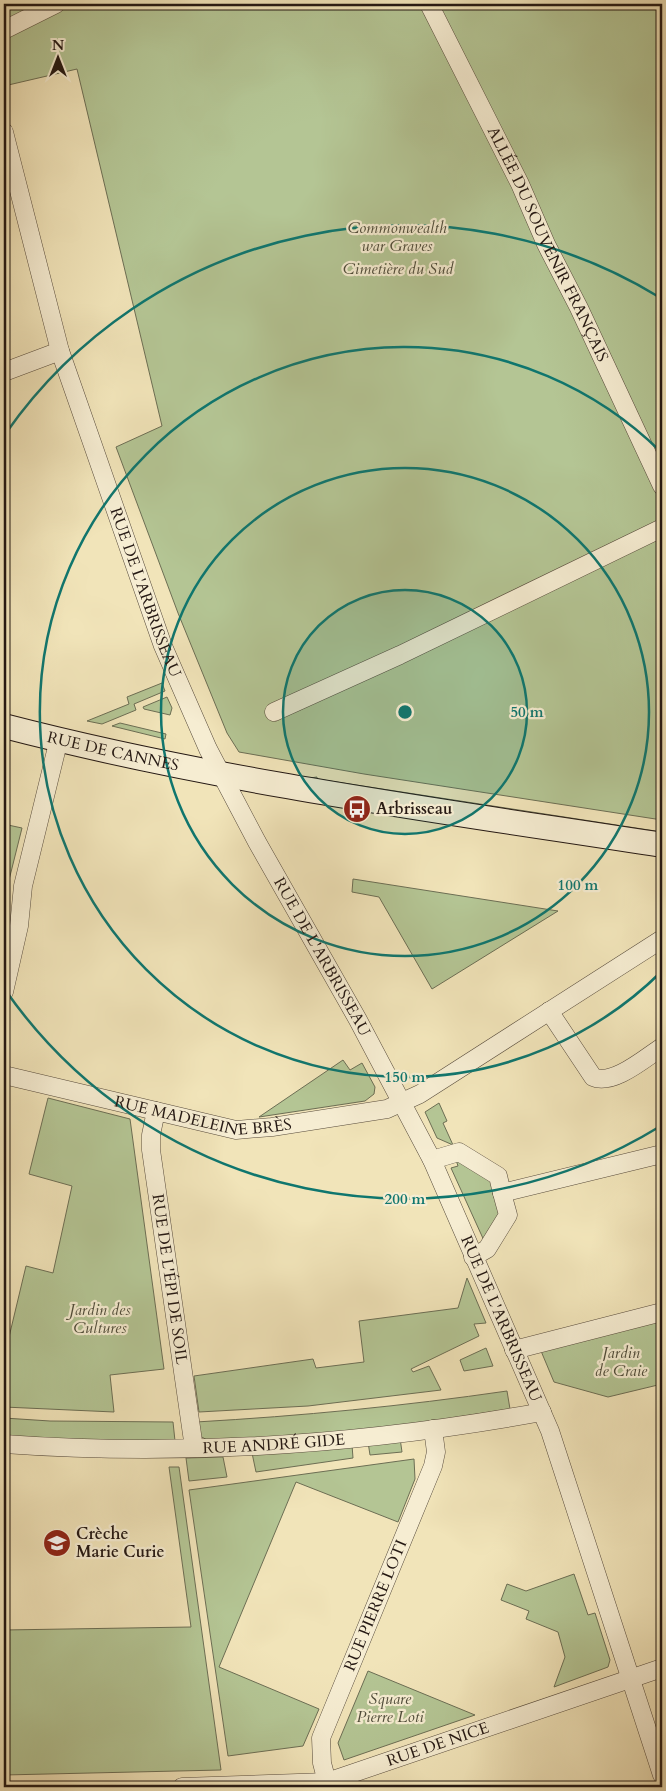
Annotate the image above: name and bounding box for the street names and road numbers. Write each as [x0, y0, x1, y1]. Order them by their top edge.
street label: ALLÉE DU SOUVENIR FRANÇAIS [482, 123, 614, 365]
street label: RUE DE L'ARBRISSEAU [104, 504, 186, 681]
street label: RUE DE CANNES [45, 726, 181, 777]
street label: RUE DE L'ARBRISSEAU [268, 873, 376, 1040]
street label: RUE MADELEINE BRÈS [112, 1091, 293, 1141]
street label: RUE DE L'ÉPI DE SOIL [146, 1192, 193, 1366]
street label: RUE DE L'ARBRISSEAU [455, 1232, 547, 1405]
street label: RUE ANDRÉ GIDE [202, 1428, 346, 1459]
street label: RUE PIERRE LOTI [339, 1536, 412, 1674]
street label: RUE DE NICE [384, 1717, 492, 1772]

